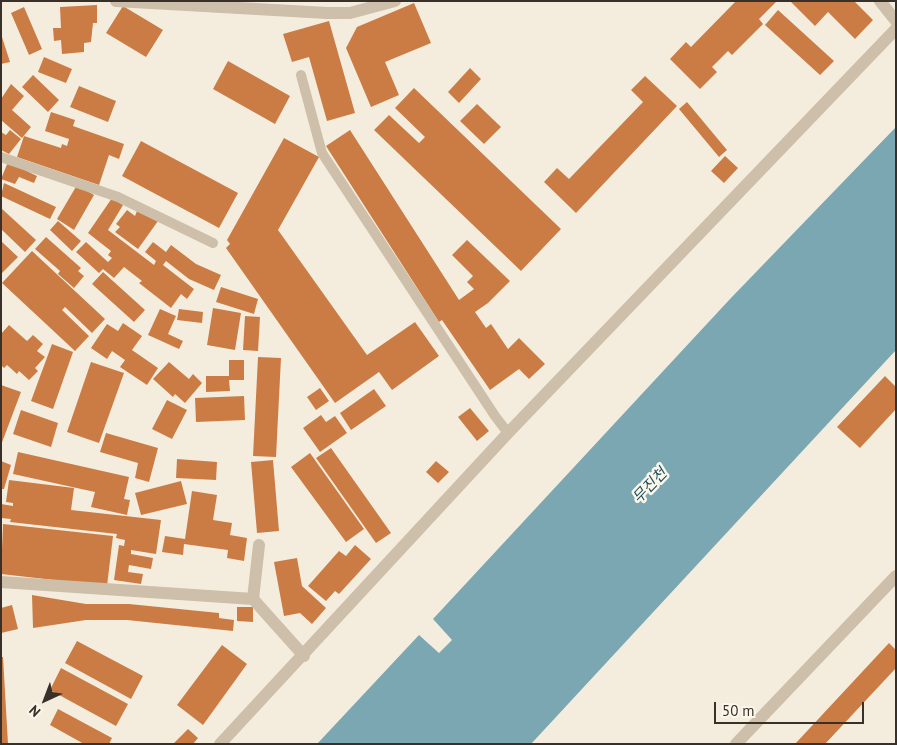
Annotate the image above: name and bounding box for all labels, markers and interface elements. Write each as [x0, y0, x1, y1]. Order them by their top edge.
water label: 무진천 [629, 465, 671, 507]
north arrow [20, 675, 70, 725]
scale bar [717, 692, 867, 724]
text: N [25, 701, 44, 721]
text: 50 m [722, 701, 755, 720]

